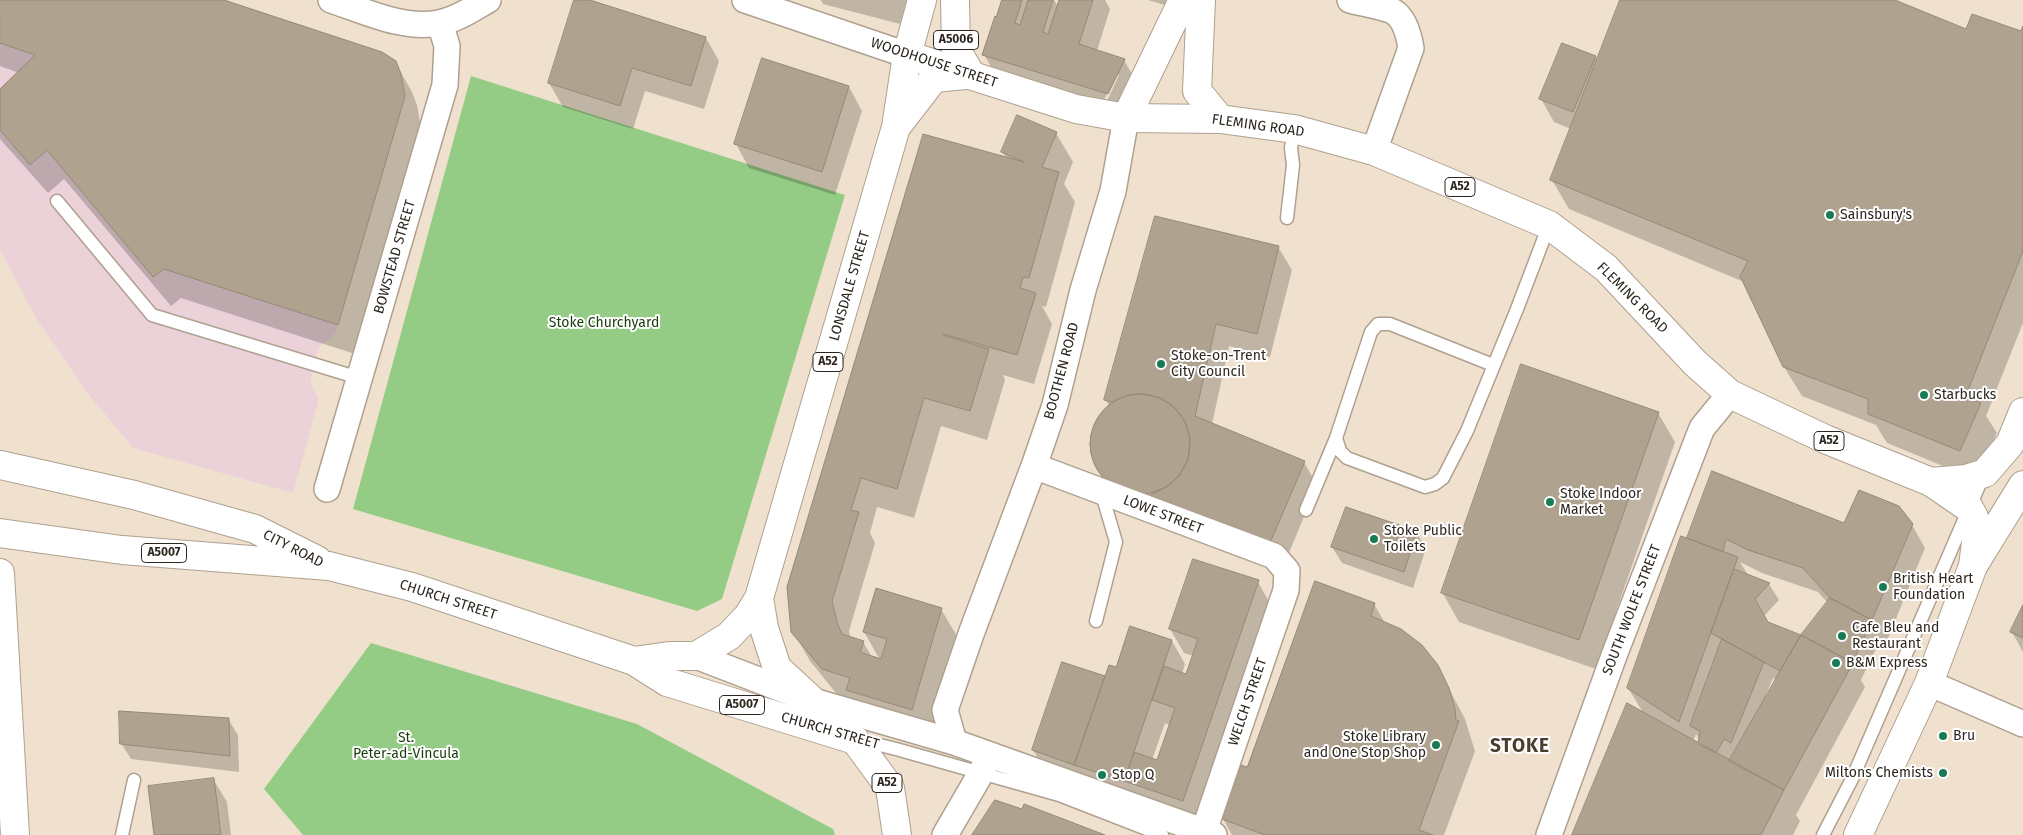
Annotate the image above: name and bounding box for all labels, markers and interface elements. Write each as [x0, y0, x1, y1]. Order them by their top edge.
road number: A5006 [934, 30, 978, 50]
street label: WOODHOUSE STREET [868, 35, 1000, 91]
street label: FLEMING ROAD [1211, 111, 1305, 141]
road number: A52 [1445, 178, 1475, 196]
street label: BOWSTEAD STREET [371, 198, 419, 316]
place label: Sainsbury's [1840, 207, 1912, 223]
marker: Sainsbury's [1824, 209, 1836, 221]
street label: LONSDALE STREET [826, 229, 874, 343]
street label: FLEMING ROAD [1593, 259, 1671, 337]
park label: Stoke Churchyard [549, 315, 659, 331]
street label: BOOTHEN ROAD [1041, 321, 1083, 421]
place label: Stoke-on-Trent City Council [1171, 348, 1266, 381]
road number: A52 [813, 352, 843, 372]
marker: Stoke-on-Trent City Council [1155, 358, 1167, 370]
place label: Starbucks [1934, 387, 1996, 403]
marker: Starbucks [1918, 389, 1930, 401]
road number: A52 [1814, 432, 1844, 451]
place label: Stoke Indoor Market [1560, 486, 1641, 518]
street label: LOWE STREET [1121, 492, 1205, 538]
marker: Stoke Indoor Market [1544, 496, 1556, 508]
place label: Stoke Public Toilets [1384, 523, 1462, 556]
street label: CITY ROAD [260, 527, 326, 571]
marker: Stoke Public Toilets [1368, 533, 1380, 545]
street label: SOUTH WOLFE STREET [1599, 542, 1665, 678]
road number: A5007 [142, 544, 186, 562]
place label: British Heart Foundation [1893, 571, 1973, 604]
street label: CHURCH STREET [397, 576, 499, 624]
marker: British Heart Foundation [1877, 581, 1889, 593]
place label: Cafe Bleu and Restaurant [1852, 620, 1939, 652]
marker: Cafe Bleu and Restaurant [1836, 630, 1848, 642]
place label: B&M Express [1846, 655, 1927, 671]
street label: WELCH STREET [1225, 656, 1271, 748]
marker: B&M Express [1830, 657, 1842, 669]
road number: A5007 [720, 696, 764, 714]
street label: CHURCH STREET [779, 709, 881, 753]
place label: Bru [1953, 728, 1975, 744]
place label: Stoke Library and One Stop Shop [1304, 729, 1426, 762]
park label: St. Peter-ad-Vincula [353, 730, 459, 762]
marker: Bru [1937, 730, 1949, 742]
district label: STOKE [1489, 736, 1551, 758]
marker: Stoke Library and One Stop Shop [1430, 739, 1442, 751]
place label: Miltons Chemists [1825, 765, 1933, 781]
place label: Stop Q [1112, 767, 1154, 783]
marker: Miltons Chemists [1937, 767, 1949, 779]
marker: Stop Q [1096, 769, 1108, 781]
road number: A52 [872, 774, 902, 792]

